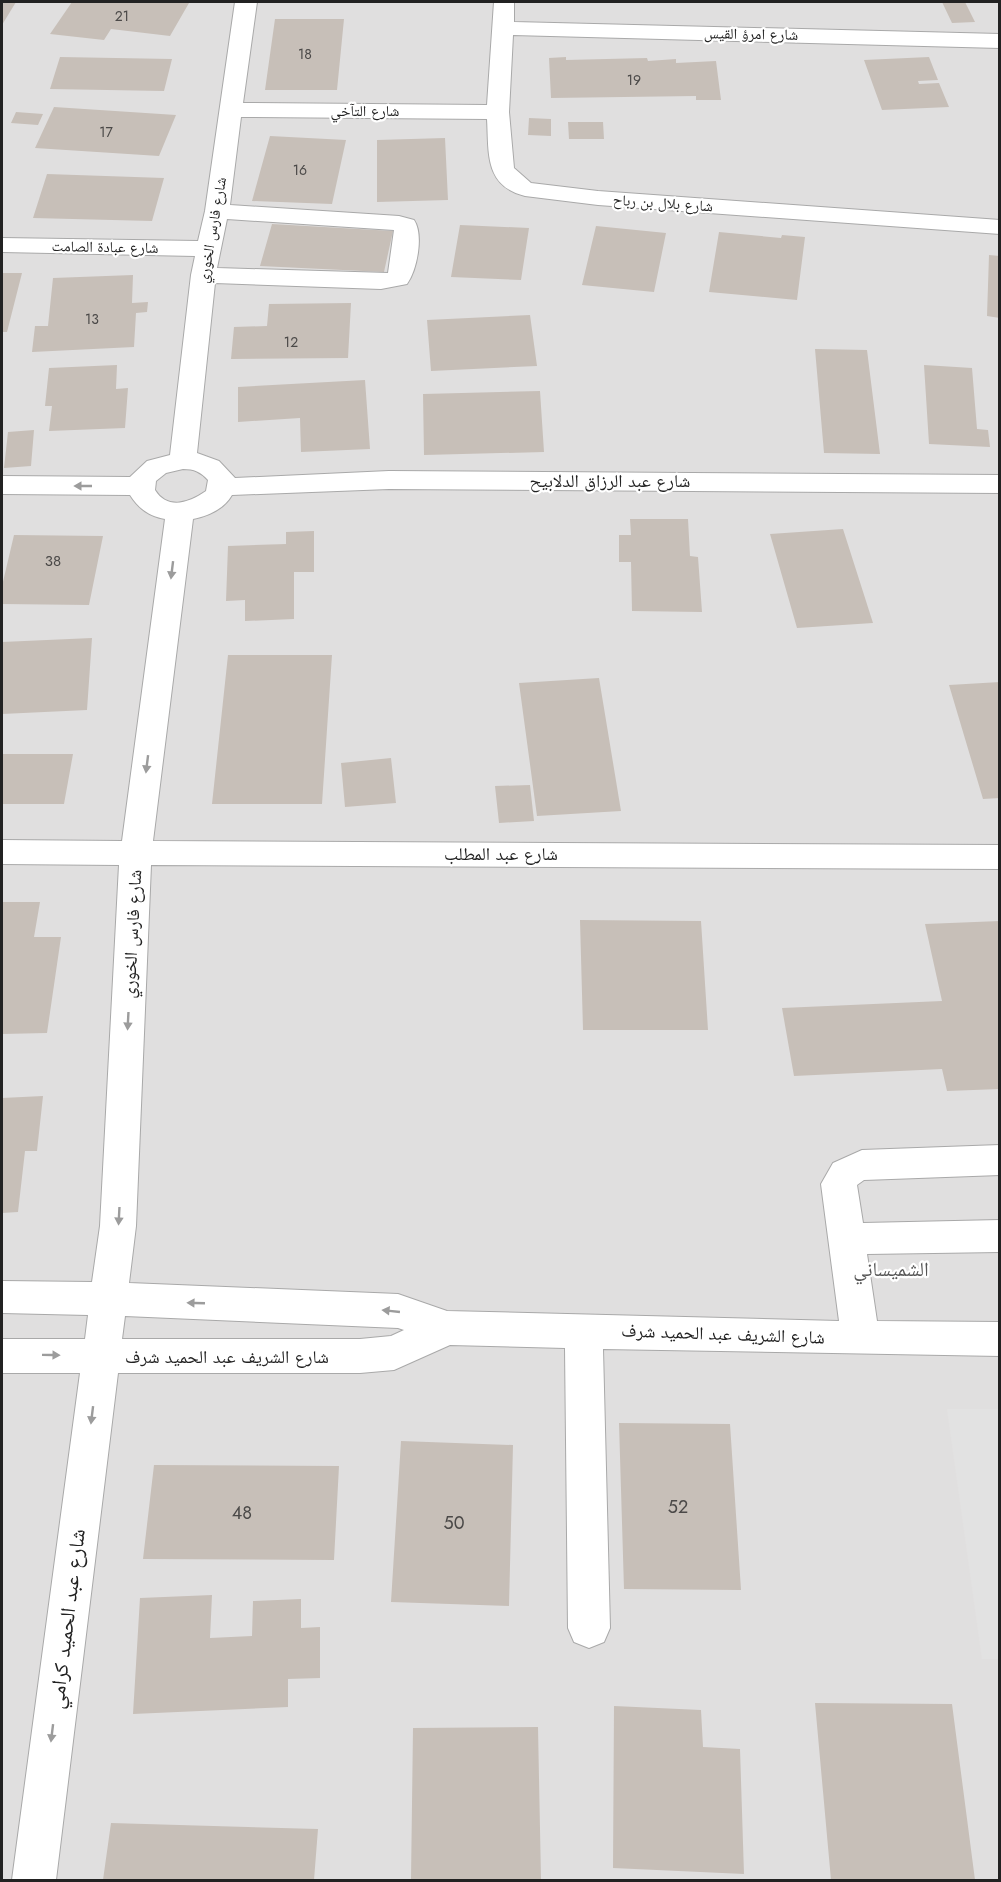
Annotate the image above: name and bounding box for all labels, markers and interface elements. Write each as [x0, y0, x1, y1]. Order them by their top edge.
house number: 21 [115, 6, 129, 26]
street label: شارع امرؤ القيس [704, 22, 798, 46]
house number: 18 [298, 44, 312, 64]
house number: 19 [627, 70, 641, 90]
street label: شارع التآخي [331, 100, 400, 123]
house number: 17 [99, 122, 113, 142]
house number: 16 [293, 160, 307, 180]
street label: شارع فارس الخوري [192, 175, 233, 285]
street label: شارع بلال بن رباح [612, 189, 714, 217]
street label: شارع عبادة الصامت [51, 235, 159, 259]
house number: 13 [85, 309, 99, 329]
house number: 12 [284, 332, 298, 352]
street label: شارع عبد الرزاق الدلابيح [530, 468, 690, 494]
one-way arrow [73, 481, 92, 491]
house number: 38 [45, 550, 61, 572]
one-way arrow [167, 561, 177, 580]
one-way arrow [143, 754, 152, 773]
street label: شارع عبد المطلب [444, 841, 558, 867]
street label: شارع فارس الخوري [116, 869, 150, 999]
one-way arrow [123, 1011, 132, 1030]
one-way arrow [114, 1206, 123, 1225]
district label: الشميساني [853, 1255, 929, 1285]
one-way arrow [187, 1298, 206, 1307]
one-way arrow [381, 1306, 400, 1316]
street label: شارع الشريف عبد الحميد شرف [621, 1317, 825, 1351]
street label: شارع الشريف عبد الحميد شرف [125, 1344, 329, 1370]
one-way arrow [41, 1350, 60, 1360]
one-way arrow [88, 1405, 97, 1424]
house number: 52 [668, 1494, 688, 1520]
house number: 48 [232, 1500, 252, 1526]
house number: 50 [444, 1510, 465, 1536]
street label: شارع عبد الحميد كرامي [41, 1527, 94, 1711]
one-way arrow [47, 1724, 57, 1743]

